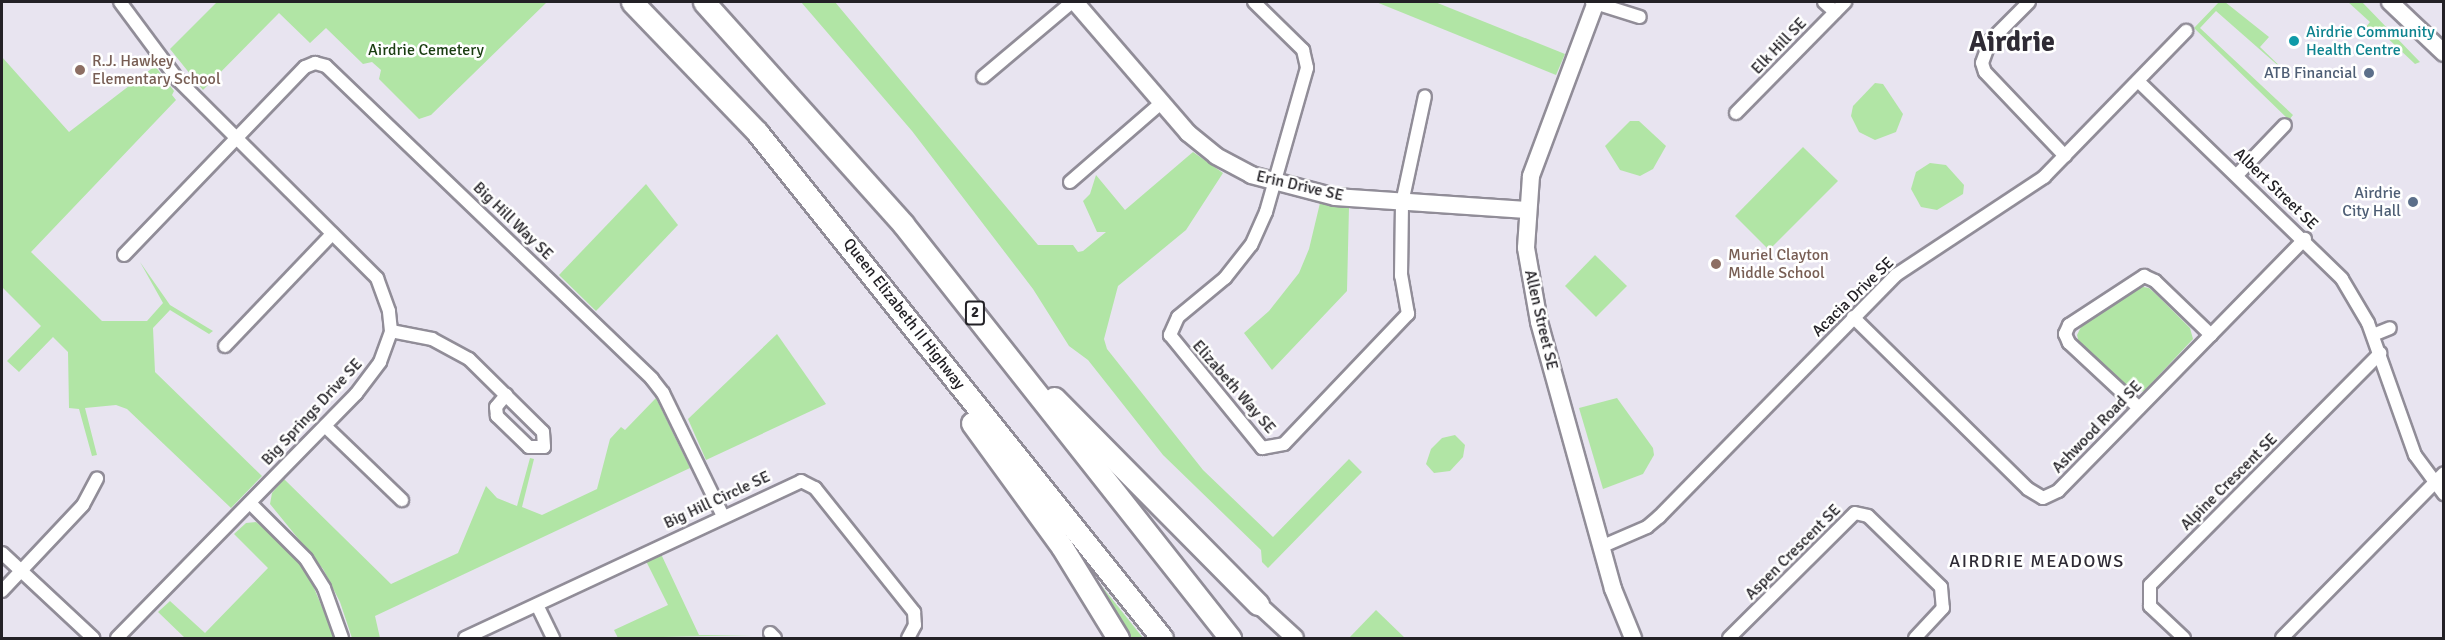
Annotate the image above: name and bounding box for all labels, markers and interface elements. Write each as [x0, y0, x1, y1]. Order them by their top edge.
street label: Elk Hill SE [1747, 14, 1811, 78]
place label: Airdrie Community Health Centre [2306, 22, 2435, 60]
district label: Airdrie [1969, 25, 2055, 59]
marker: Airdrie Community Health Centre [2287, 34, 2301, 48]
park label: Airdrie Cemetery [368, 40, 484, 60]
place label: R.J. Hawkey Elementary School [92, 51, 221, 89]
marker: R.J. Hawkey Elementary School [73, 63, 87, 77]
place label: ATB Financial [2264, 63, 2357, 83]
marker: ATB Financial [2362, 66, 2376, 80]
street label: Albert Street SE [2230, 144, 2322, 234]
street label: Erin Drive SE [1254, 167, 1346, 205]
street label: Big Hill Way SE [469, 178, 557, 264]
place label: Airdrie City Hall [2342, 183, 2401, 221]
marker: Airdrie City Hall [2406, 195, 2420, 209]
street label: Queen Elizabeth II Highway [839, 235, 969, 393]
place label: Muriel Clayton Middle School [1728, 245, 1829, 283]
street label: Acacia Drive SE [1808, 253, 1898, 341]
marker: Muriel Clayton Middle School [1709, 257, 1723, 271]
street label: Allen Street SE [1520, 268, 1562, 372]
road number: 2 [964, 301, 986, 325]
street label: Elizabeth Way SE [1188, 336, 1280, 438]
street label: Big Springs Drive SE [258, 355, 366, 469]
street label: Ashwood Road SE [2048, 377, 2146, 477]
street label: Alpine Crescent SE [2177, 430, 2281, 534]
street label: Big Hill Circle SE [661, 467, 773, 533]
street label: Aspen Crescent SE [1741, 500, 1845, 604]
district label: AIRDRIE MEADOWS [1949, 550, 2125, 572]

